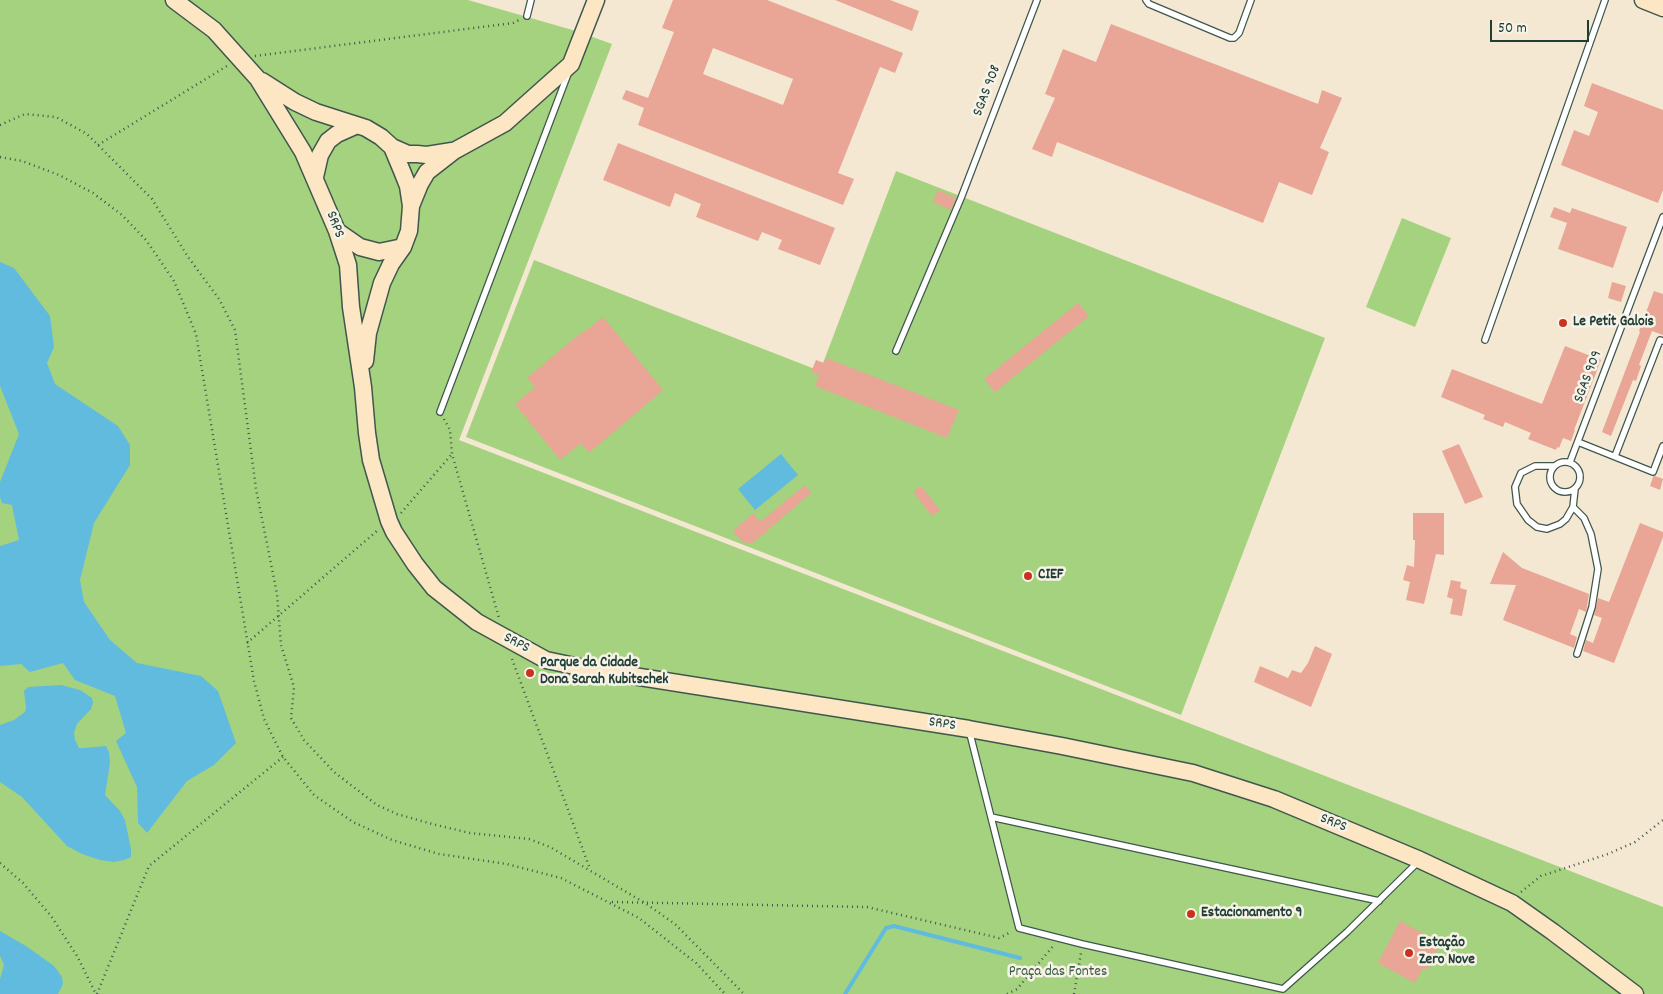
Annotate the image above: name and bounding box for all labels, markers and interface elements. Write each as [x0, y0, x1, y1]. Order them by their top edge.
scale bar [1493, 10, 1592, 42]
text: 50 m [1498, 18, 1527, 40]
street label: SGAS 908 [970, 63, 1006, 119]
street label: SRPS [321, 209, 347, 241]
place label: Le Petit Galois [1573, 314, 1654, 332]
marker: Le Petit Galois [1557, 317, 1569, 329]
street label: SGAS 909 [1571, 348, 1607, 406]
place label: CIEF [1038, 567, 1064, 585]
marker: CIEF [1022, 570, 1034, 582]
street label: SRPS [500, 630, 532, 658]
place label: Parque da Cidade Dona Sarah Kubitschek [540, 655, 669, 690]
marker: Parque da Cidade Dona Sarah Kubitschek [524, 667, 536, 679]
street label: SRPS [927, 714, 957, 736]
street label: SRPS [1317, 811, 1349, 837]
place label: Estacionamento 9 [1201, 905, 1302, 923]
marker: Estacionamento 9 [1185, 908, 1197, 920]
place label: Estação Zero Nove [1419, 935, 1475, 970]
marker: Estação Zero Nove [1403, 947, 1415, 959]
park label: Praça das Fontes [1009, 964, 1107, 982]

